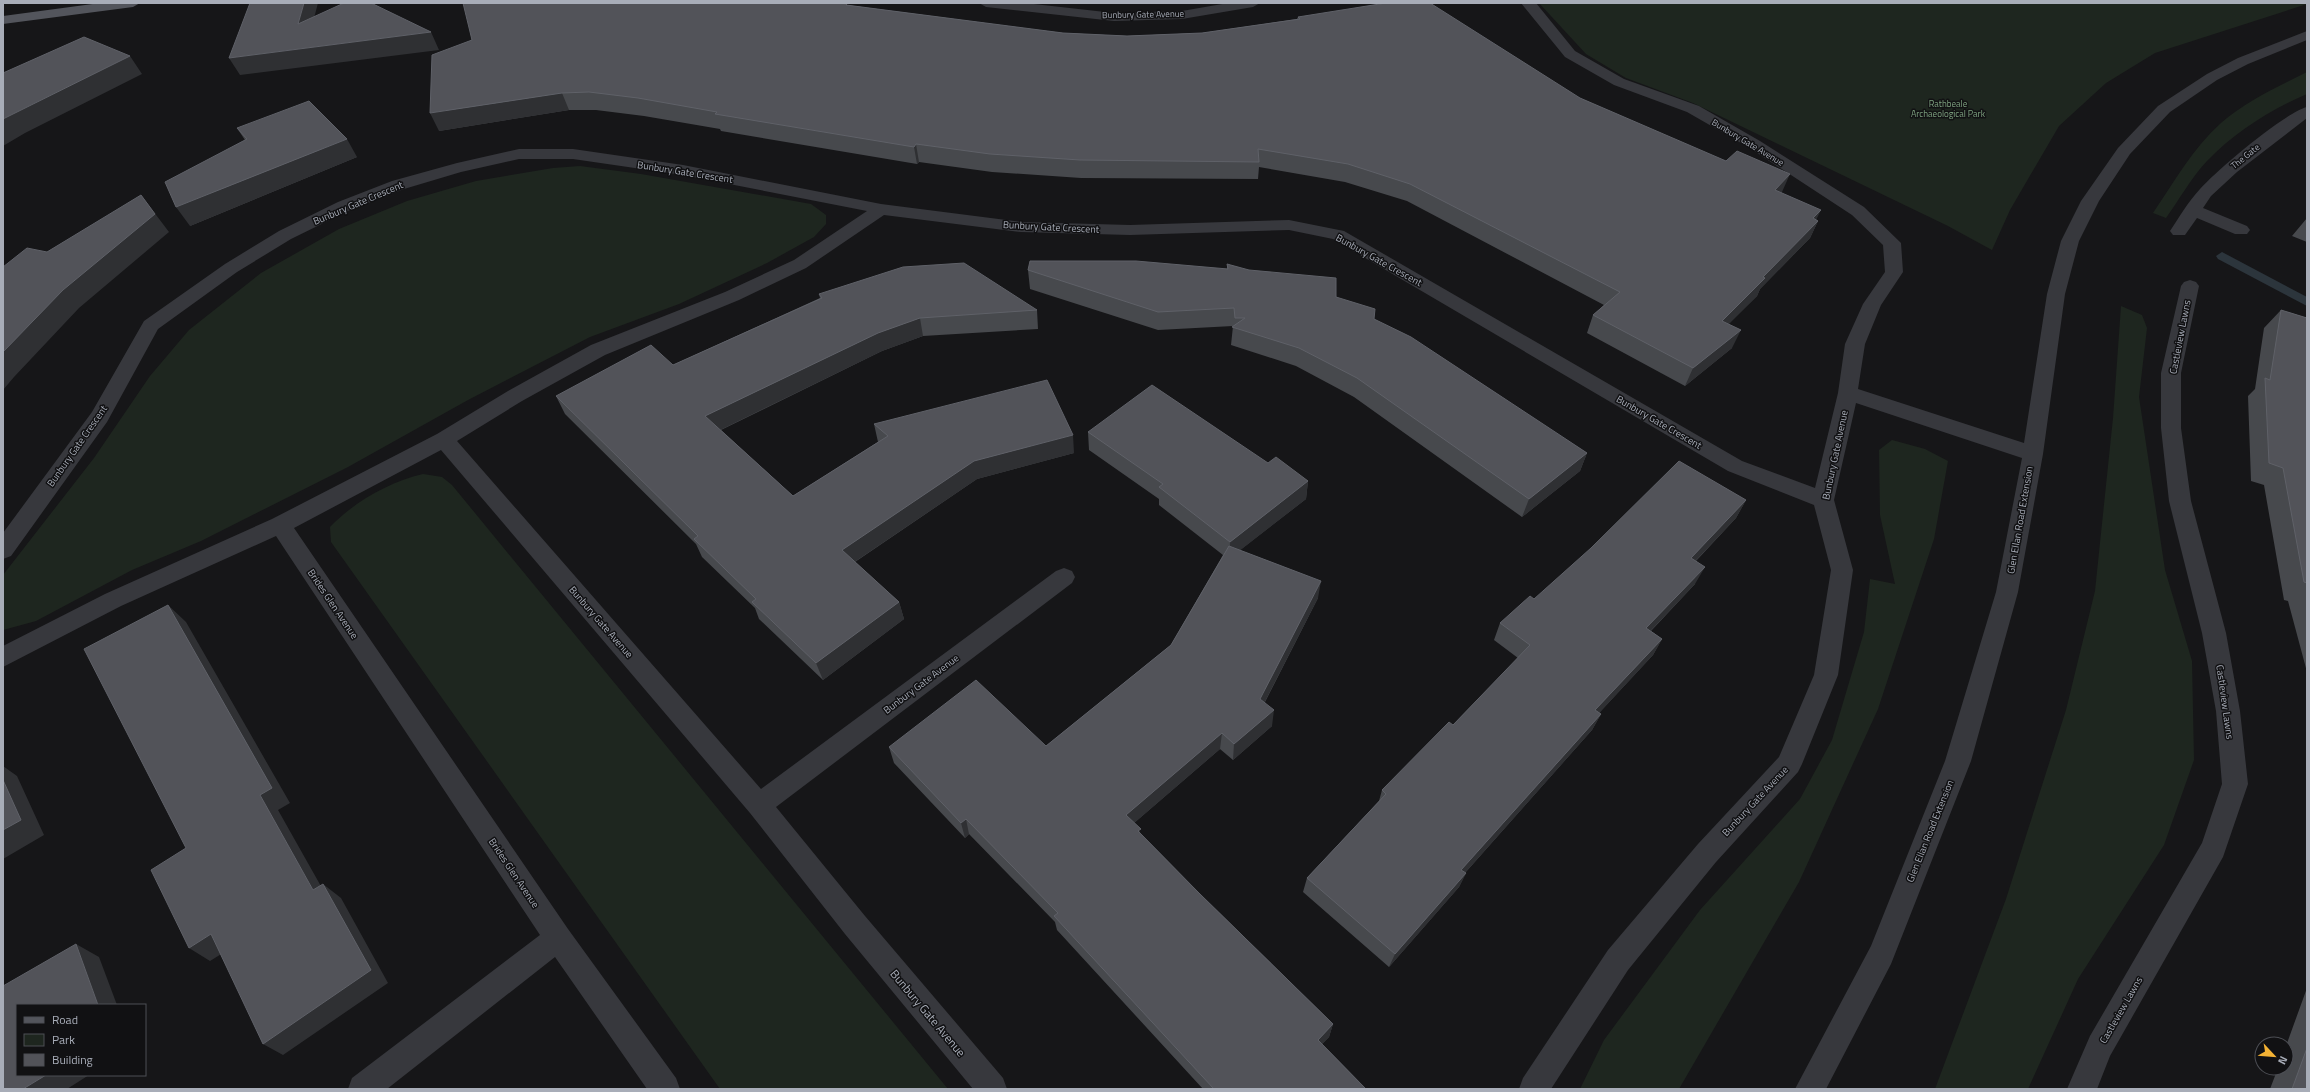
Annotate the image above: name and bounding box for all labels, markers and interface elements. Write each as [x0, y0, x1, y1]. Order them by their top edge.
street label: Bunbury Gate Avenue [1102, 7, 1185, 21]
park label: Rathbeale Archaeological Park [1911, 97, 1986, 120]
street label: Bunbury Gate Avenue [1710, 115, 1787, 169]
street label: The Gate [2228, 140, 2263, 172]
street label: Bunbury Gate Crescent [636, 157, 734, 187]
street label: Bunbury Gate Crescent [311, 177, 406, 229]
street label: Bunbury Gate Crescent [1002, 217, 1100, 237]
street label: Bunbury Gate Crescent [1333, 230, 1425, 290]
street label: Castleview Lawns [2165, 298, 2195, 375]
street label: Bunbury Gate Crescent [1613, 391, 1705, 453]
street label: Bunbury Gate Crescent [43, 402, 111, 490]
street label: Bunbury Gate Avenue [1818, 409, 1852, 501]
street label: Glen Ellan Road Extension [2003, 465, 2037, 575]
street label: Brides Glen Avenue [304, 566, 362, 642]
street label: Bunbury Gate Avenue [565, 583, 637, 661]
street label: Bunbury Gate Avenue [880, 651, 962, 717]
street label: Castleview Lawns [2212, 664, 2238, 741]
street label: Bunbury Gate Avenue [1718, 763, 1792, 839]
street label: Glen Ellan Road Extension [1903, 778, 1957, 884]
street label: Brides Glen Avenue [485, 835, 543, 911]
street label: Bunbury Gate Avenue [886, 965, 970, 1061]
street label: Castleview Lawns [2096, 973, 2146, 1046]
legend [16, 1004, 146, 1076]
text: Road [52, 1010, 78, 1029]
text: Park [52, 1030, 75, 1049]
north arrow [2254, 1036, 2294, 1076]
text: Building [52, 1050, 93, 1069]
text: N [2274, 1053, 2292, 1067]

